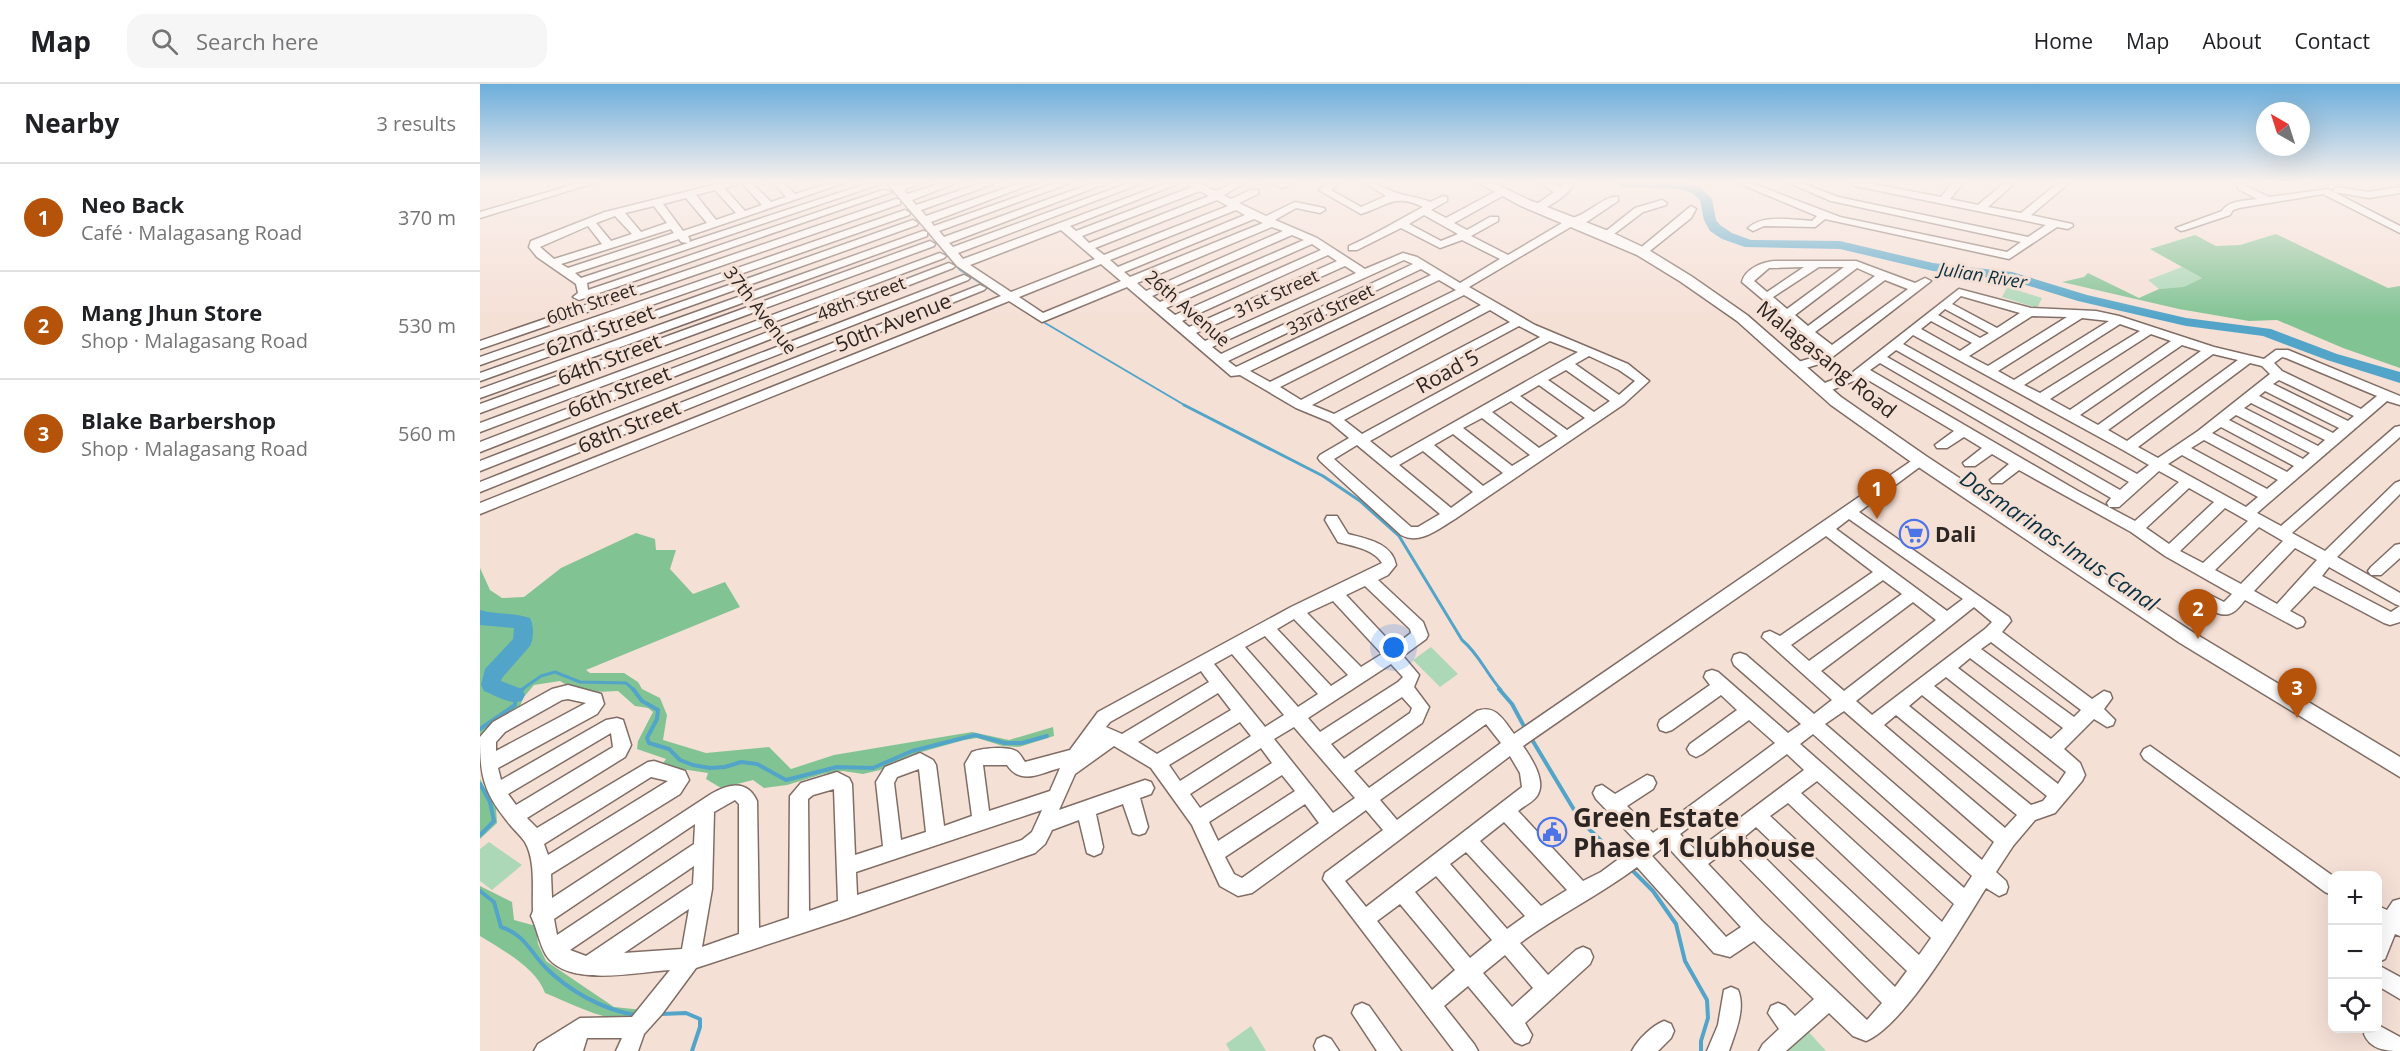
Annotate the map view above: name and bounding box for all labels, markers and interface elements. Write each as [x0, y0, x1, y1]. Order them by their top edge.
search box [127, 14, 547, 68]
text: Map [30, 22, 91, 60]
icon: search [148, 25, 181, 58]
text: Search here [196, 26, 319, 56]
text: Home [2034, 27, 2093, 55]
text: Map [2126, 27, 2169, 55]
text: About [2202, 27, 2262, 55]
text: Contact [2295, 27, 2370, 55]
north arrow [2256, 102, 2310, 156]
text: Nearby [24, 105, 119, 141]
text: 3 results [376, 110, 456, 137]
text: Neo Back [81, 189, 184, 219]
text: 1 [38, 204, 49, 231]
text: 370 m [398, 204, 456, 231]
text: Café · Malagasang Road [81, 219, 302, 246]
water label: Julian River [1934, 256, 2030, 294]
street label: 37th Avenue [719, 261, 803, 359]
street label: 31st Street [1230, 263, 1322, 323]
street label: 26th Avenue [1140, 264, 1236, 352]
street label: 48th Street [813, 270, 909, 326]
street label: 60th Street [543, 277, 639, 329]
street label: 33rd Street [1283, 278, 1377, 340]
street label: 50th Avenue [831, 286, 955, 358]
street label: Malagasang Road [1751, 294, 1903, 424]
text: Mang Jhun Store [81, 297, 262, 327]
street label: 62nd Street [542, 297, 658, 363]
text: 2 [38, 312, 49, 339]
text: 530 m [398, 312, 456, 339]
street label: 64th Street [553, 326, 665, 392]
text: Shop · Malagasang Road [81, 327, 308, 354]
street label: Road 5 [1411, 342, 1483, 400]
street label: 66th Street [563, 358, 675, 424]
street label: 68th Street [573, 393, 685, 459]
text: Blake Barbershop [81, 405, 276, 435]
text: 3 [38, 420, 49, 447]
text: 560 m [398, 420, 456, 447]
text: Shop · Malagasang Road [81, 435, 308, 462]
water label: Dasmarinas-Imus Canal [1955, 462, 2165, 618]
pin: 1 [1858, 470, 1896, 519]
supermarket icon: Dali [1898, 518, 1930, 550]
place label: Dali [1935, 520, 1976, 548]
pin: 2 [2178, 590, 2218, 639]
your location [1379, 633, 1408, 662]
pin: 3 [2278, 668, 2316, 718]
place label: Green Estate Phase 1 Clubhouse [1573, 799, 1815, 865]
public building icon: Green Estate Phase 1 Clubhouse [1536, 816, 1568, 848]
map controls [2328, 871, 2382, 1033]
button: + [2328, 871, 2382, 925]
button: − [2328, 925, 2382, 979]
button: locate [2328, 979, 2382, 1033]

